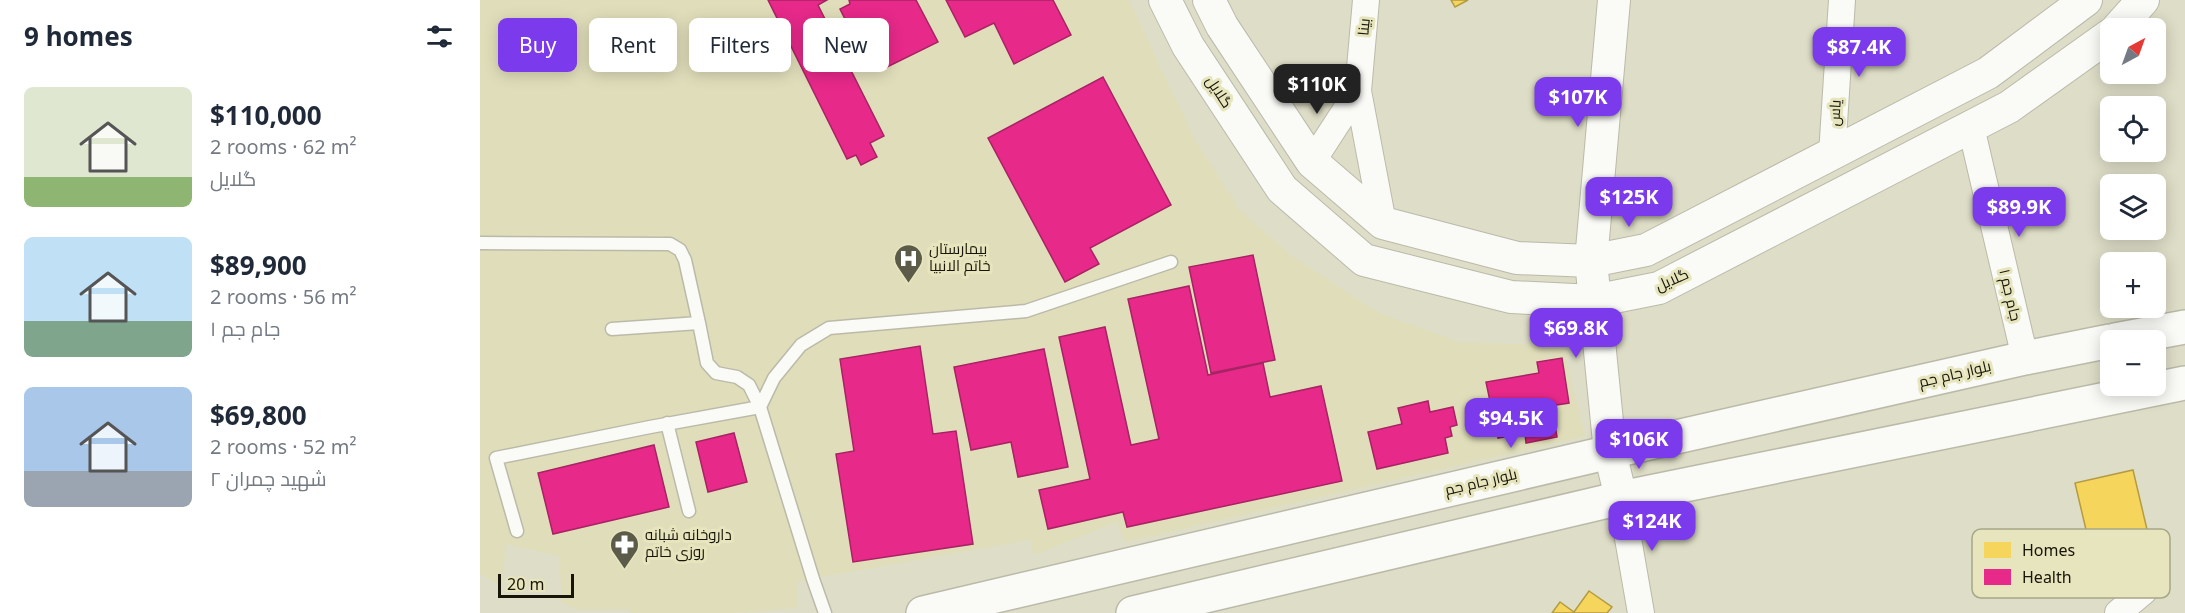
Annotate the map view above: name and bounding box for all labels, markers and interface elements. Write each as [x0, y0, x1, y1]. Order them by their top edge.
street label: بینا [1352, 17, 1374, 36]
text: 9 homes [24, 18, 133, 54]
chip: Buy [498, 18, 577, 72]
chip: Rent [589, 18, 677, 72]
chip: Filters [689, 18, 791, 72]
chip: New [803, 18, 889, 72]
north arrow [2100, 18, 2166, 84]
map controls [2100, 18, 2166, 396]
icon: filters [423, 20, 456, 53]
pin: $87.4K [1810, 27, 1908, 78]
text: $87.4K [1827, 33, 1891, 60]
pin: $110K [1275, 64, 1359, 115]
text: $110K [1287, 70, 1347, 97]
street label: گلایل [1201, 71, 1238, 112]
pin: $107K [1536, 77, 1620, 128]
text: $107K [1548, 83, 1608, 110]
button: locate [2100, 96, 2166, 162]
text: $110,000 [210, 97, 322, 133]
street label: یاس [1823, 99, 1846, 127]
icon: home [72, 111, 144, 183]
text: 2 rooms · 62 m² [210, 133, 357, 160]
text: گلایل [210, 165, 256, 192]
button: layers [2100, 174, 2166, 240]
pin: $125K [1587, 177, 1671, 228]
text: $125K [1599, 183, 1659, 210]
pin: $89.9K [1970, 187, 2068, 238]
text: $89.9K [1987, 193, 2051, 220]
place label: بیمارستان خاتم الانبیا [929, 238, 991, 276]
hospital icon: بیمارستان خاتم الانبیا [892, 242, 924, 284]
text: $89,900 [210, 247, 307, 283]
button: + [2100, 252, 2166, 318]
icon: home [72, 261, 144, 333]
street label: گلایل [1652, 263, 1692, 296]
street label: جام جم ۱ [1994, 267, 2027, 323]
text: 2 rooms · 56 m² [210, 283, 357, 310]
pin: $69.8K [1527, 308, 1625, 359]
text: $69.8K [1544, 314, 1608, 341]
text: جام جم ۱ [210, 315, 280, 342]
button: − [2100, 330, 2166, 396]
street label: بلوار جام جم [1917, 355, 1993, 392]
text: $69,800 [210, 397, 307, 433]
pin: $94.5K [1462, 398, 1560, 449]
text: $94.5K [1479, 404, 1543, 431]
icon: home [72, 411, 144, 483]
pin: $106K [1597, 419, 1681, 470]
text: $106K [1609, 425, 1669, 452]
text: 2 rooms · 52 m² [210, 433, 357, 460]
street label: بلوار جام جم [1443, 463, 1519, 500]
text: شهید چمران ۲ [210, 465, 327, 492]
pin: $124K [1610, 501, 1694, 552]
text: $124K [1622, 507, 1682, 534]
place label: داروخانه شبانه روزی خاتم [645, 524, 732, 562]
pharmacy icon: داروخانه شبانه روزی خاتم [608, 528, 640, 570]
legend [1972, 529, 2170, 598]
text: Homes [2022, 539, 2075, 561]
text: Health [2022, 566, 2072, 588]
scale bar [498, 571, 574, 598]
text: 20 m [507, 573, 544, 595]

